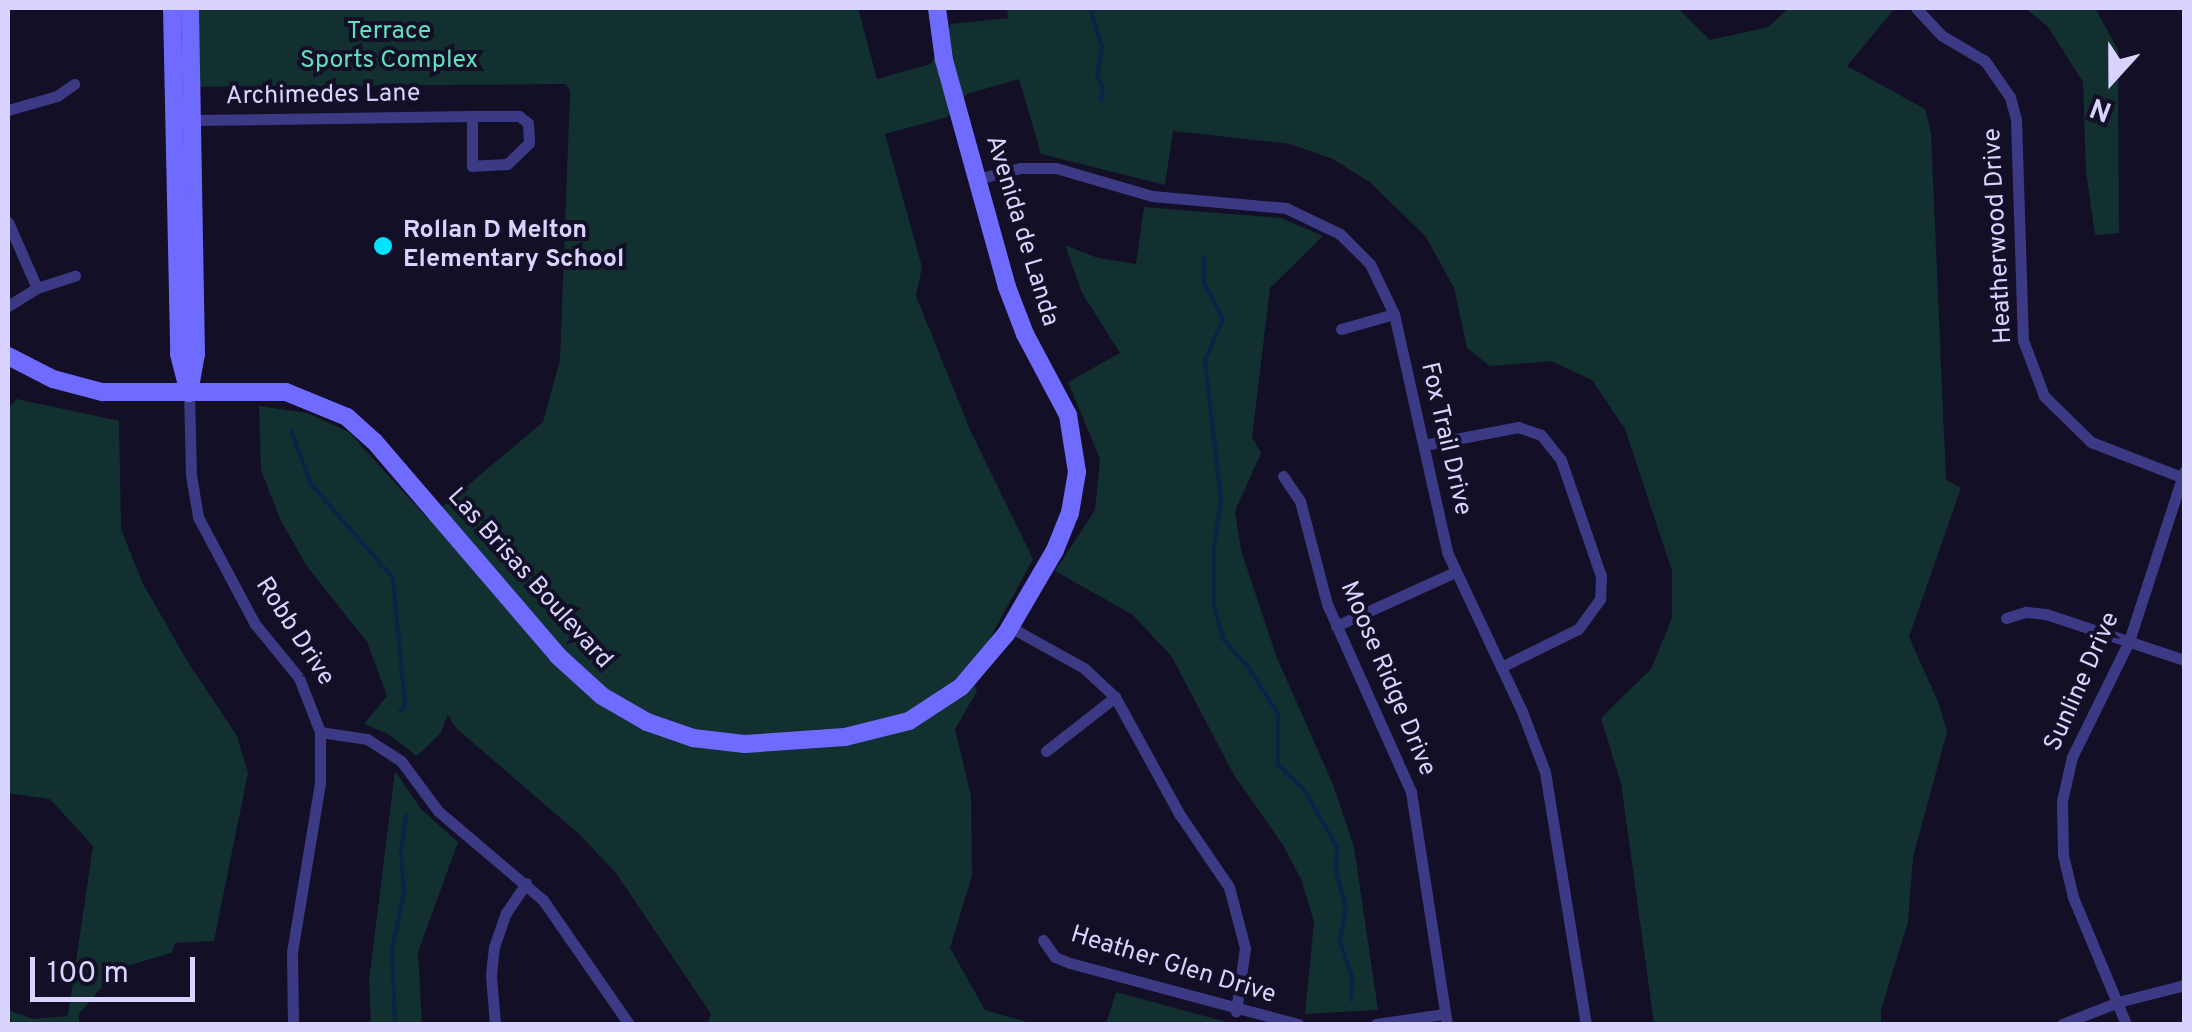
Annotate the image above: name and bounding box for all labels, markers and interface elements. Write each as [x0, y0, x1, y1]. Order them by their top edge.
park label: Terrace Sports Complex [300, 18, 478, 77]
north arrow [2062, 30, 2162, 130]
street label: Archimedes Lane [225, 79, 421, 113]
text: N [2085, 88, 2117, 128]
street label: Heatherwood Drive [1978, 127, 2020, 345]
street label: Avenida de Landa [978, 132, 1064, 330]
place label: Rollan D Melton Elementary School [403, 217, 624, 276]
marker: Rollan D Melton Elementary School [372, 235, 394, 257]
street label: Fox Trail Drive [1413, 359, 1477, 519]
street label: Las Brisas Boulevard [440, 483, 618, 675]
street label: Robb Drive [248, 572, 340, 692]
street label: Moose Ridge Drive [1332, 577, 1442, 781]
street label: Sunline Drive [2039, 608, 2127, 756]
street label: Heather Glen Drive [1067, 921, 1279, 1011]
scale bar [35, 937, 200, 999]
text: 100 m [47, 956, 129, 993]

